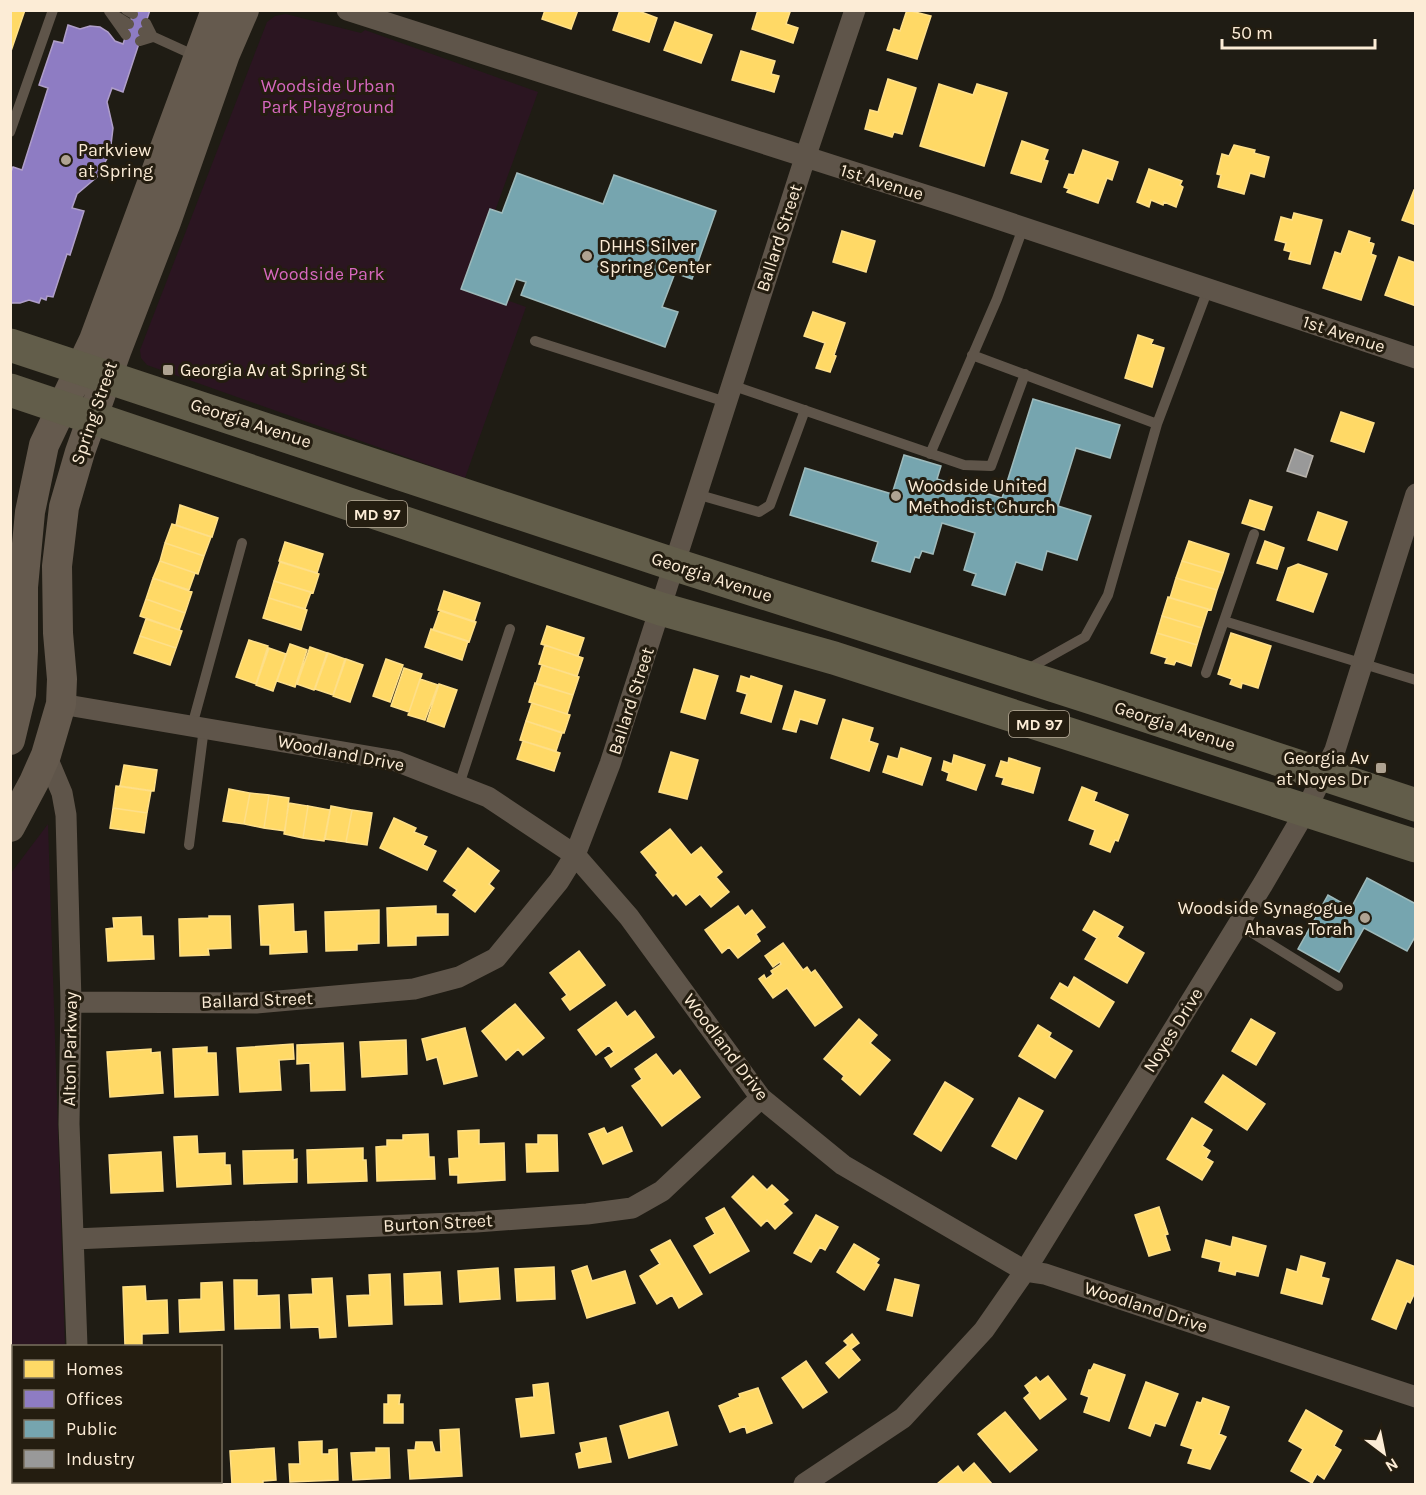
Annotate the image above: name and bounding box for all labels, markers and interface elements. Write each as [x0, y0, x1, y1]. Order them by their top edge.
scale bar [1222, 12, 1375, 50]
text: 50 m [1231, 22, 1273, 44]
park label: Woodside Urban Park Playground [261, 75, 395, 118]
place label: Parkview at Spring [78, 139, 153, 182]
marker: Parkview at Spring [59, 153, 73, 167]
street label: 1st Avenue [838, 159, 926, 205]
street label: Ballard Street [751, 181, 807, 295]
place label: DHHS Silver Spring Center [599, 235, 712, 278]
marker: DHHS Silver Spring Center [580, 249, 594, 263]
park label: Woodside Park [263, 263, 385, 285]
street label: 1st Avenue [1300, 310, 1388, 358]
street label: Spring Street [66, 358, 122, 468]
place label: Georgia Av at Spring St [180, 359, 367, 381]
marker: Georgia Av at Spring St [161, 363, 175, 377]
street label: Georgia Avenue [188, 393, 314, 453]
place label: Woodside United Methodist Church [908, 475, 1056, 518]
marker: Woodside United Methodist Church [889, 489, 903, 503]
road number: MD 97 [347, 501, 407, 527]
street label: Georgia Avenue [649, 547, 775, 607]
street label: Ballard Street [603, 644, 659, 758]
street label: Georgia Avenue [1112, 696, 1238, 756]
road number: MD 97 [1009, 711, 1069, 737]
street label: Woodland Drive [276, 730, 406, 776]
place label: Georgia Av at Noyes Dr [1276, 747, 1369, 790]
marker: Georgia Av at Noyes Dr [1374, 761, 1388, 775]
place label: Woodside Synagogue Ahavas Torah [1178, 897, 1353, 940]
marker: Woodside Synagogue Ahavas Torah [1358, 911, 1372, 925]
street label: Noyes Drive [1138, 984, 1208, 1076]
street label: Ballard Street [201, 987, 314, 1013]
street label: Woodland Drive [679, 989, 773, 1105]
street label: Alton Parkway [58, 991, 82, 1107]
street label: Burton Street [383, 1209, 494, 1237]
street label: Woodland Drive [1081, 1277, 1211, 1337]
legend [12, 1345, 222, 1483]
text: Homes [66, 1358, 123, 1380]
text: Offices [66, 1388, 123, 1410]
text: Public [66, 1418, 117, 1440]
north arrow [1354, 1423, 1414, 1483]
text: Industry [66, 1448, 135, 1470]
text: N [1382, 1454, 1402, 1476]

